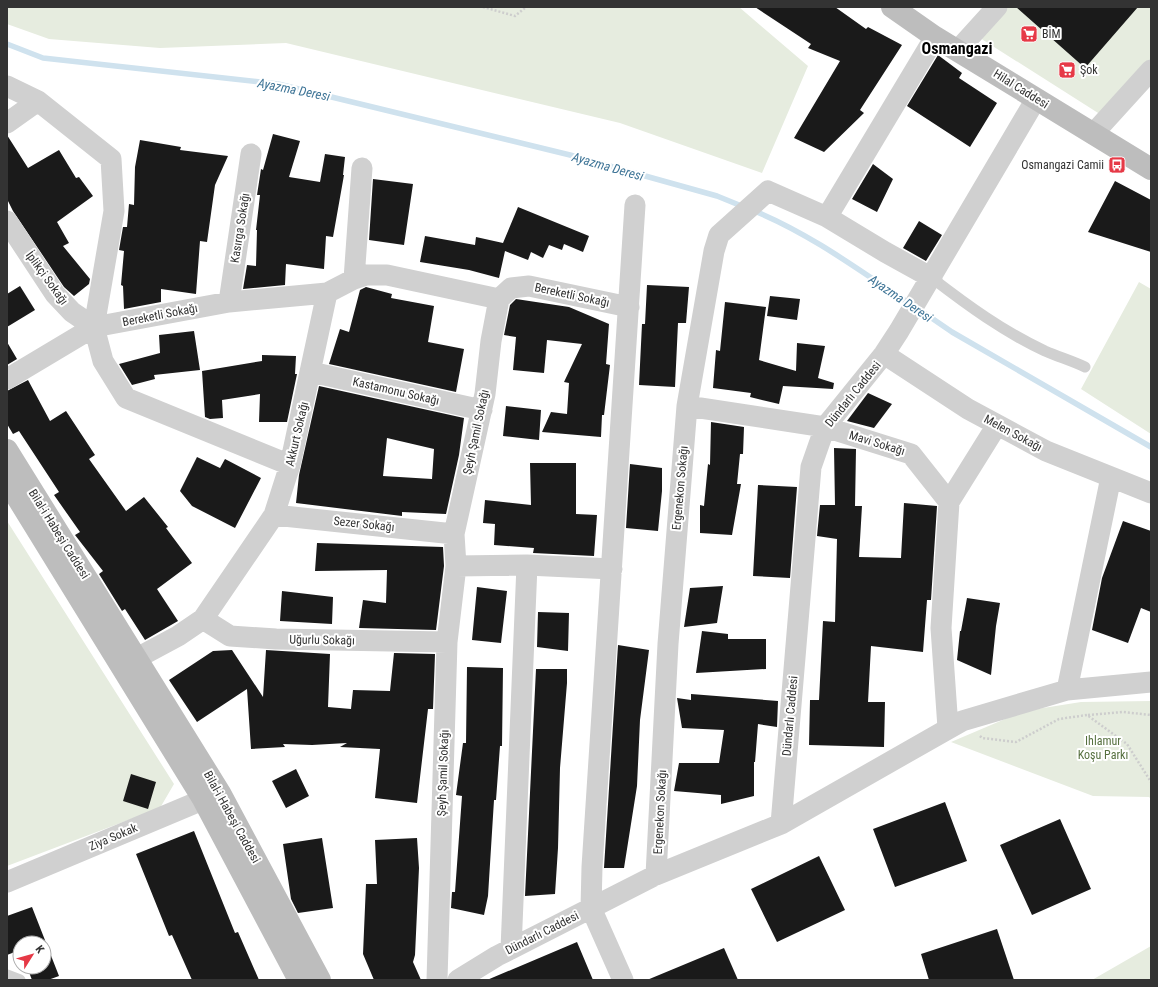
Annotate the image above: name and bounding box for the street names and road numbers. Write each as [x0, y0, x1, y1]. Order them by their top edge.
street label: Hilal Caddesi [991, 66, 1051, 112]
street label: Kasırga Sokağı [228, 192, 252, 264]
street label: İplikçi Sokağı [23, 248, 72, 308]
street label: Bereketli Sokağı [533, 280, 611, 310]
street label: Bereketli Sokağı [121, 301, 199, 329]
street label: Dündarlı Caddesi [822, 358, 884, 430]
street label: Kastamonu Sokağı [351, 374, 441, 408]
street label: Şeyh Şamil Sokağı [460, 388, 492, 476]
street label: Akkurt Sokağı [283, 400, 311, 468]
street label: Melen Sokağı [982, 412, 1044, 454]
street label: Mavi Sokağı [847, 428, 907, 458]
street label: Ergenekon Sokağı [669, 445, 691, 531]
street label: Bilal-i Habeşi Caddesi [26, 487, 92, 581]
street label: Sezer Sokağı [333, 514, 395, 534]
street label: Uğurlu Sokağı [289, 632, 355, 648]
street label: Dündarlı Caddesi [780, 675, 800, 757]
street label: Şeyh Şamil Sokağı [434, 729, 452, 817]
street label: Bilal-i Habeşi Caddesi [201, 769, 263, 865]
street label: Ergenekon Sokağı [651, 769, 669, 855]
street label: Ziya Sokak [87, 820, 140, 853]
street label: Dündarlı Caddesi [503, 908, 581, 958]

